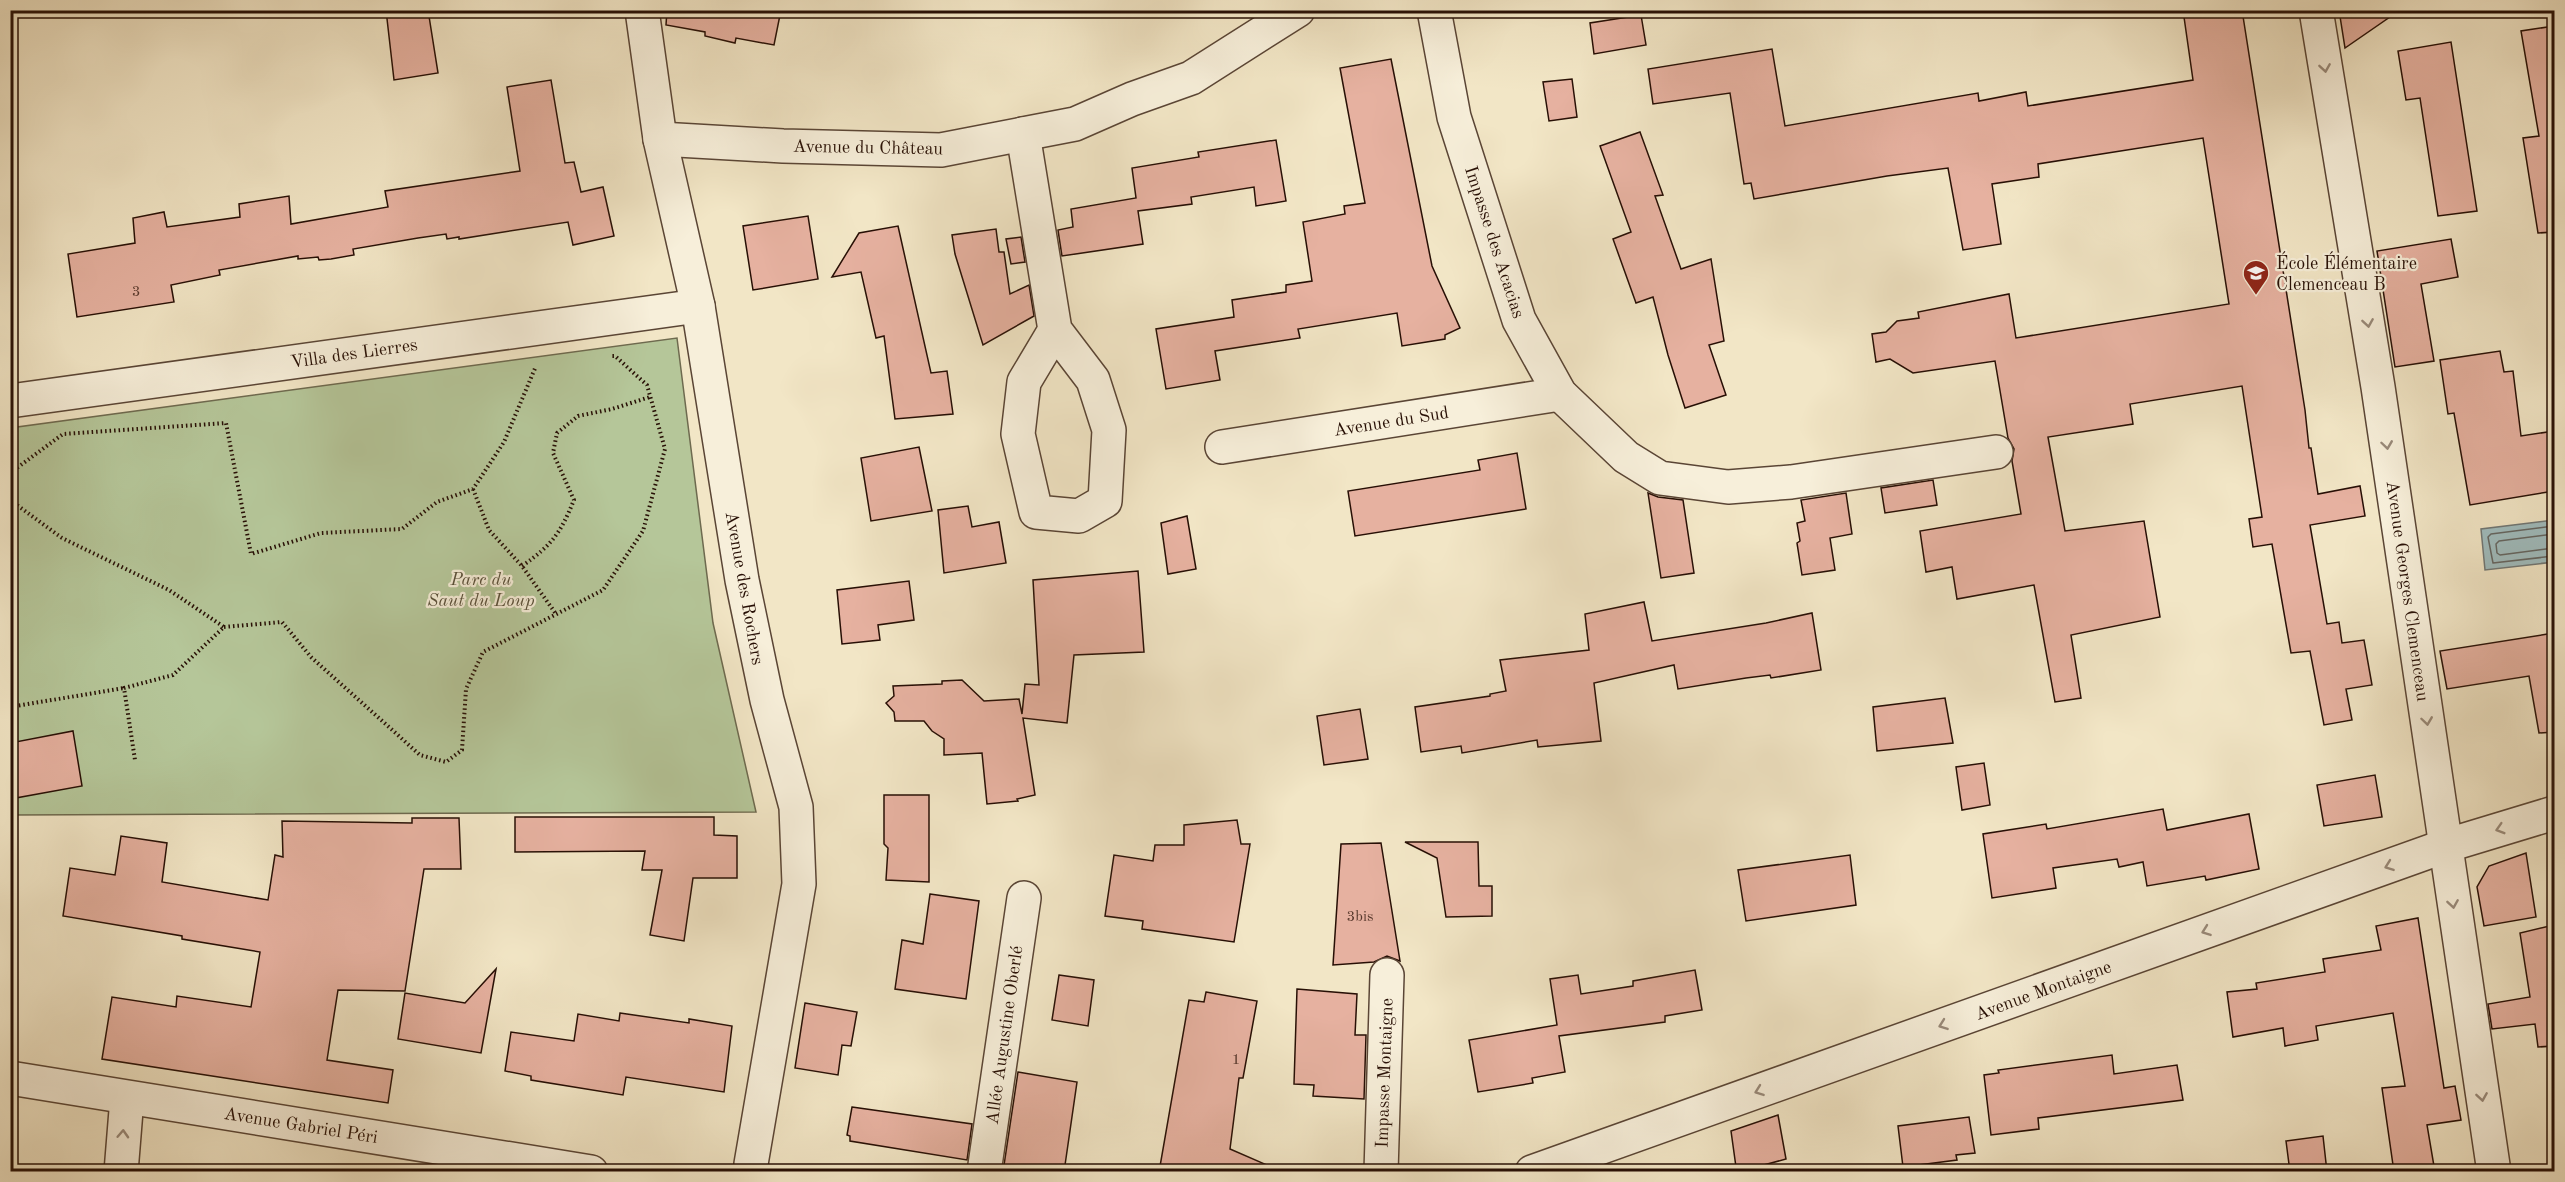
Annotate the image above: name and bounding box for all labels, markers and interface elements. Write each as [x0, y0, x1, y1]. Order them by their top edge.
one-way arrow [2319, 64, 2331, 73]
street label: Avenue du Château [793, 138, 944, 158]
street label: Impasse des Acacias [1461, 164, 1527, 321]
place label: École Élémentaire Clemenceau B [2276, 251, 2417, 294]
school or university icon: École Élémentaire Clemenceau B [2241, 258, 2271, 296]
house number: 3 [132, 285, 140, 300]
one-way arrow [2361, 318, 2373, 327]
street label: Villa des Lierres [289, 336, 419, 372]
street label: Avenue du Sud [1332, 404, 1450, 440]
one-way arrow [2380, 441, 2392, 450]
street label: Avenue Georges Clemenceau [2383, 480, 2431, 703]
street label: Avenue des Rochers [722, 510, 766, 667]
park label: Parc du Saut du Loup [427, 571, 535, 610]
one-way arrow [2420, 717, 2432, 726]
one-way arrow [2495, 822, 2505, 835]
one-way arrow [2385, 858, 2395, 871]
one-way arrow [2447, 899, 2459, 909]
house number: 3bis [1347, 910, 1373, 925]
one-way arrow [2201, 924, 2212, 937]
street label: Allée Augustine Oberlé [984, 945, 1026, 1126]
street label: Avenue Montaigne [1973, 958, 2114, 1024]
street label: Impasse Montaigne [1373, 998, 1397, 1148]
one-way arrow [1938, 1018, 1949, 1031]
house number: 1 [1232, 1053, 1240, 1068]
one-way arrow [1754, 1083, 1765, 1096]
one-way arrow [2476, 1092, 2488, 1102]
street label: Avenue Gabriel Péri [223, 1105, 379, 1147]
one-way arrow [116, 1130, 129, 1139]

